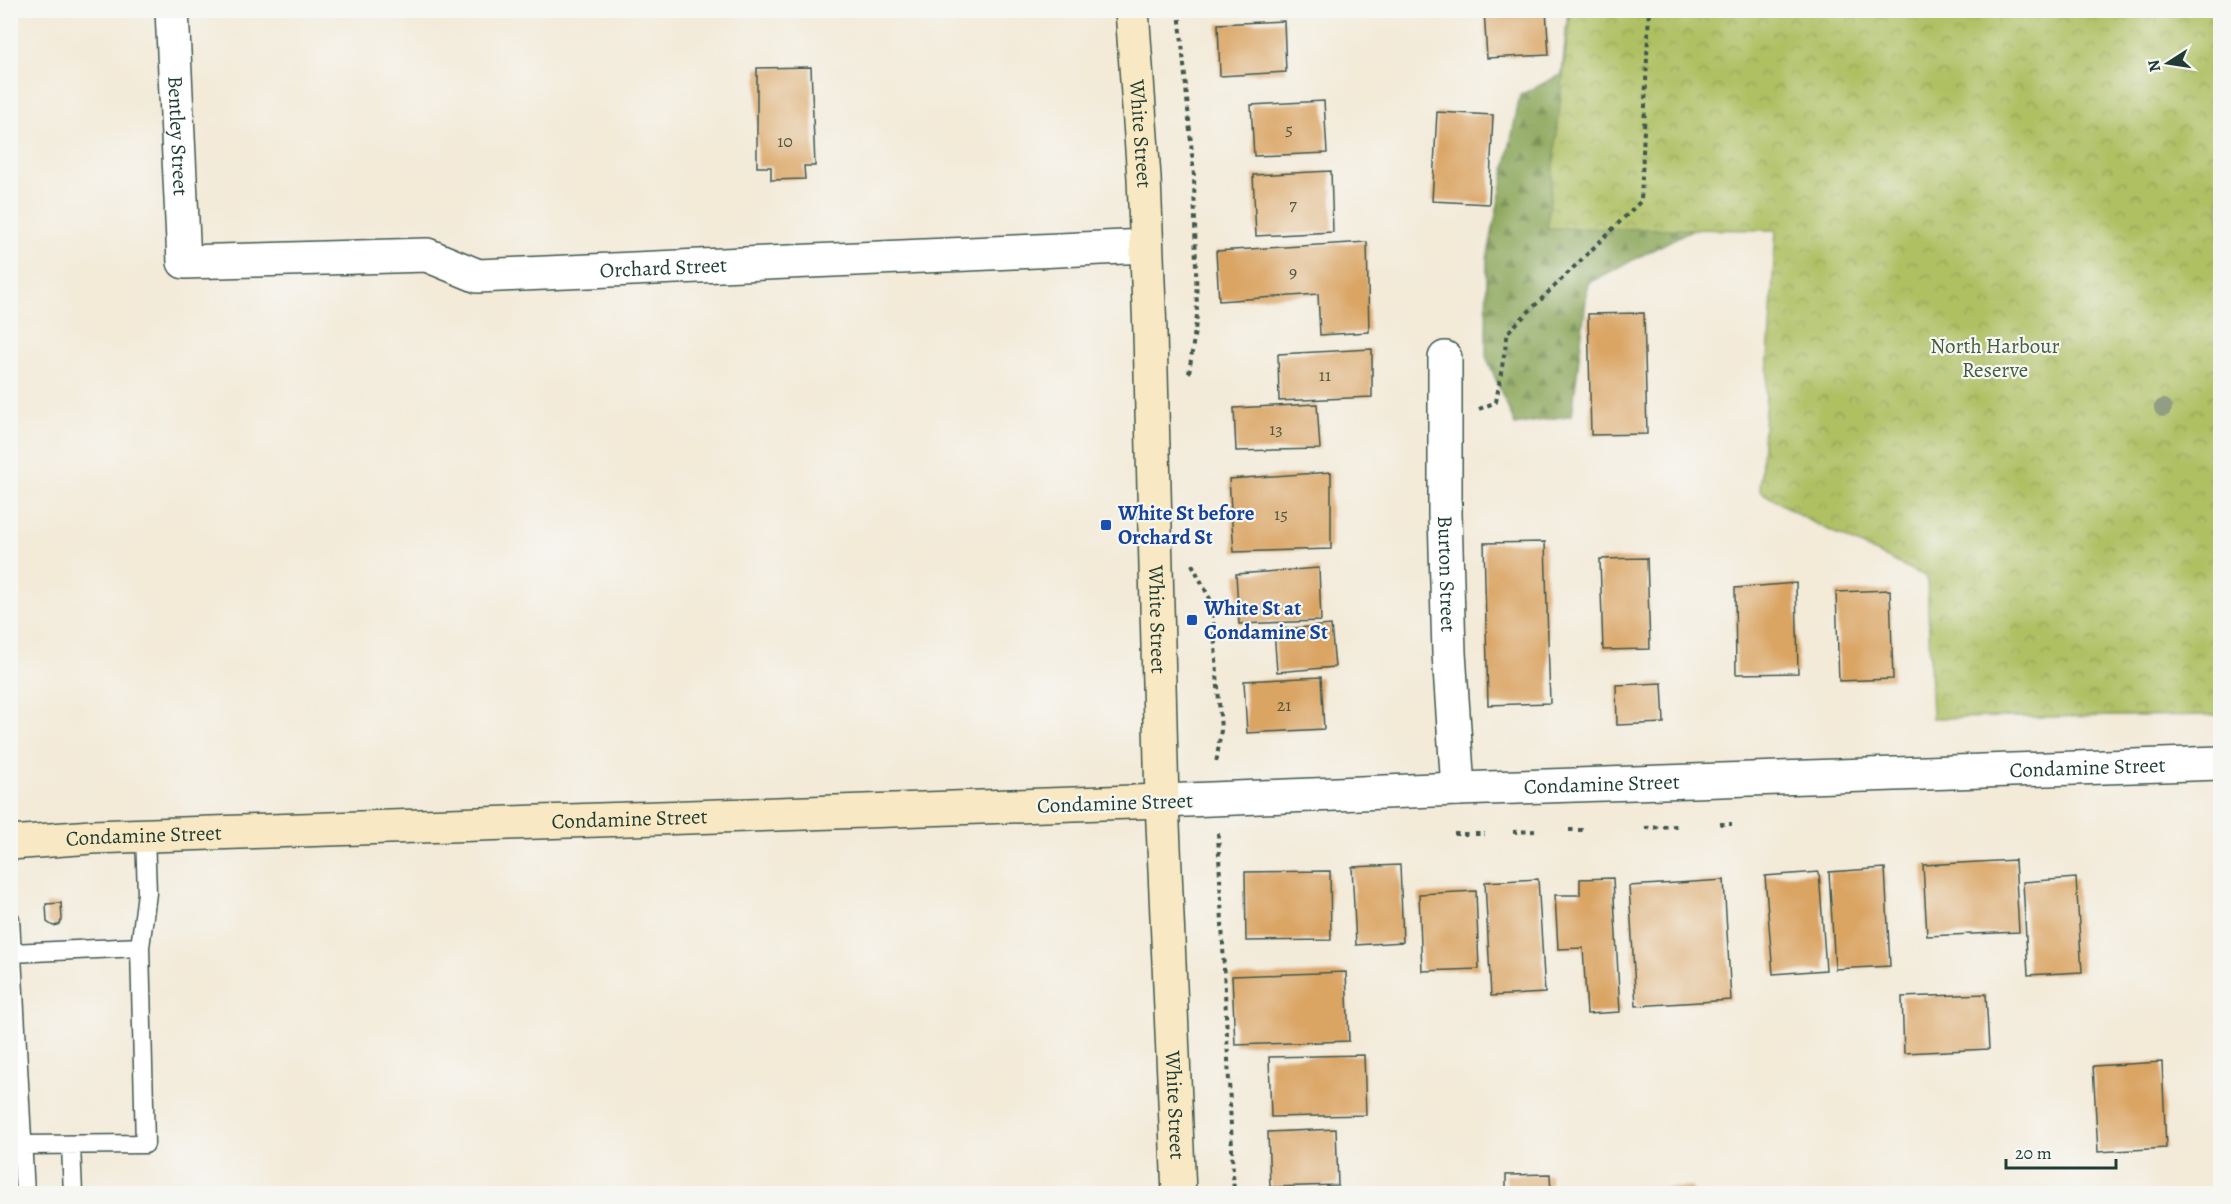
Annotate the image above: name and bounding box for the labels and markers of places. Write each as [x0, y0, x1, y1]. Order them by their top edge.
place label: White St before Orchard St [1117, 499, 1255, 551]
marker: White St before Orchard St [1099, 518, 1113, 532]
place label: White St at Condamine St [1203, 594, 1328, 646]
marker: White St at Condamine St [1185, 613, 1199, 627]

